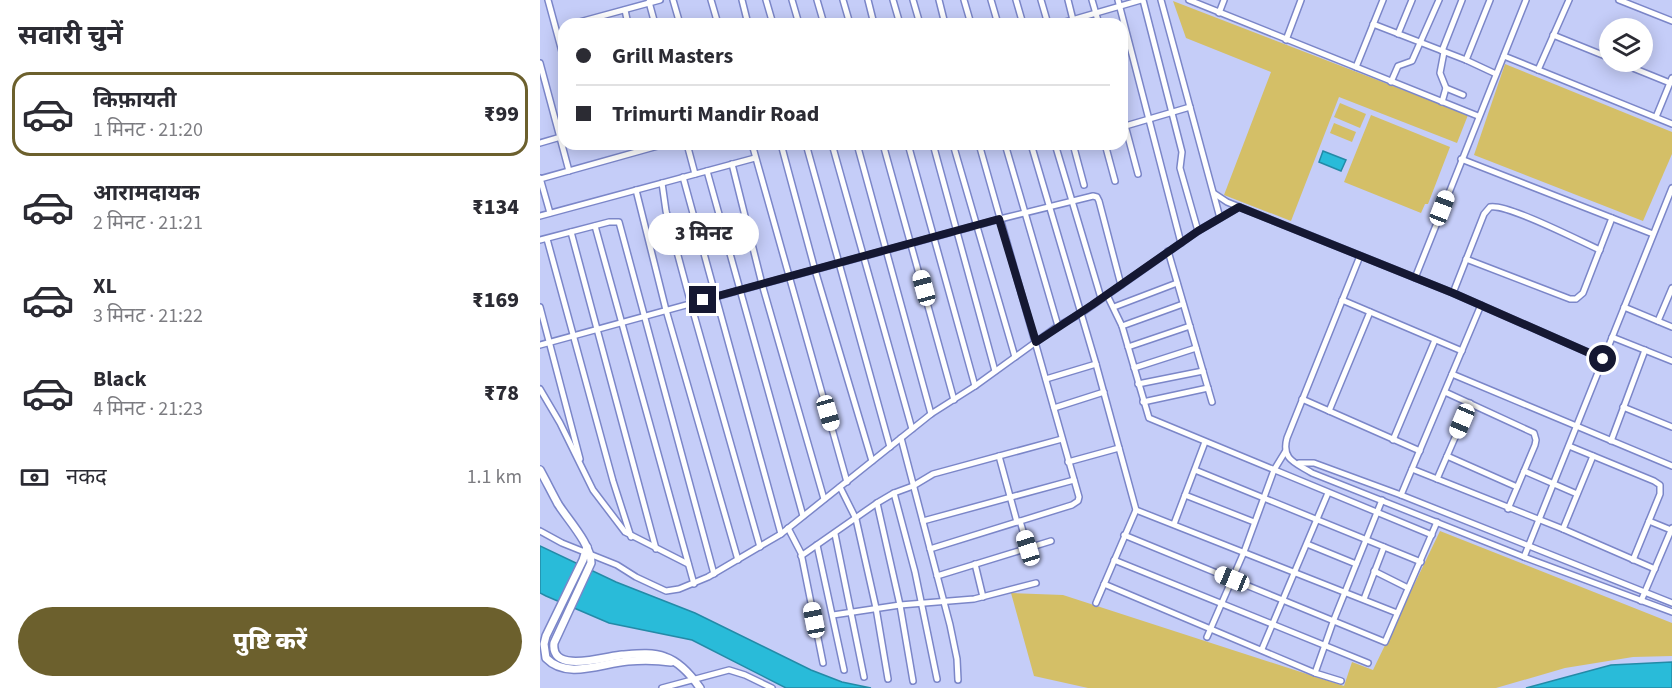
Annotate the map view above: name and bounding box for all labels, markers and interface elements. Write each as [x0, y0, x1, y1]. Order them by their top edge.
text: सवारी चुनें [18, 16, 123, 55]
map controls [1599, 18, 1653, 72]
button: layers [1599, 18, 1653, 72]
text: Grill Masters [612, 40, 733, 72]
text: किफ़ायती [93, 84, 177, 116]
icon: car [21, 87, 75, 141]
text: ₹99 [484, 98, 519, 130]
text: Trimurti Mandir Road [612, 98, 819, 130]
text: 1 मिनट · 21:20 [93, 116, 203, 144]
text: आरामदायक [93, 177, 200, 209]
icon: car [21, 180, 75, 234]
car [1427, 188, 1457, 228]
text: ₹134 [472, 191, 519, 223]
text: 2 मिनट · 21:21 [93, 209, 203, 237]
callout: 3 मिनट [648, 213, 759, 255]
text: 3 मिनट [675, 220, 732, 248]
car [911, 268, 937, 308]
text: XL [93, 270, 117, 302]
icon: car [21, 273, 75, 327]
text: ₹169 [472, 284, 519, 316]
route end [689, 286, 716, 313]
text: 3 मिनट · 21:22 [93, 302, 203, 330]
route start [1589, 345, 1616, 372]
text: Black [93, 363, 147, 395]
icon: car [21, 366, 75, 420]
text: ₹78 [484, 377, 519, 409]
car [814, 393, 842, 433]
text: 4 मिनट · 21:23 [93, 395, 203, 423]
car [1447, 401, 1477, 441]
icon: cash [18, 461, 51, 494]
text: नकद [66, 461, 107, 493]
text: 1.1 km [467, 463, 522, 491]
car [1014, 528, 1042, 568]
car [1212, 564, 1252, 594]
car [802, 601, 826, 639]
button: पुष्टि करें [18, 607, 522, 676]

